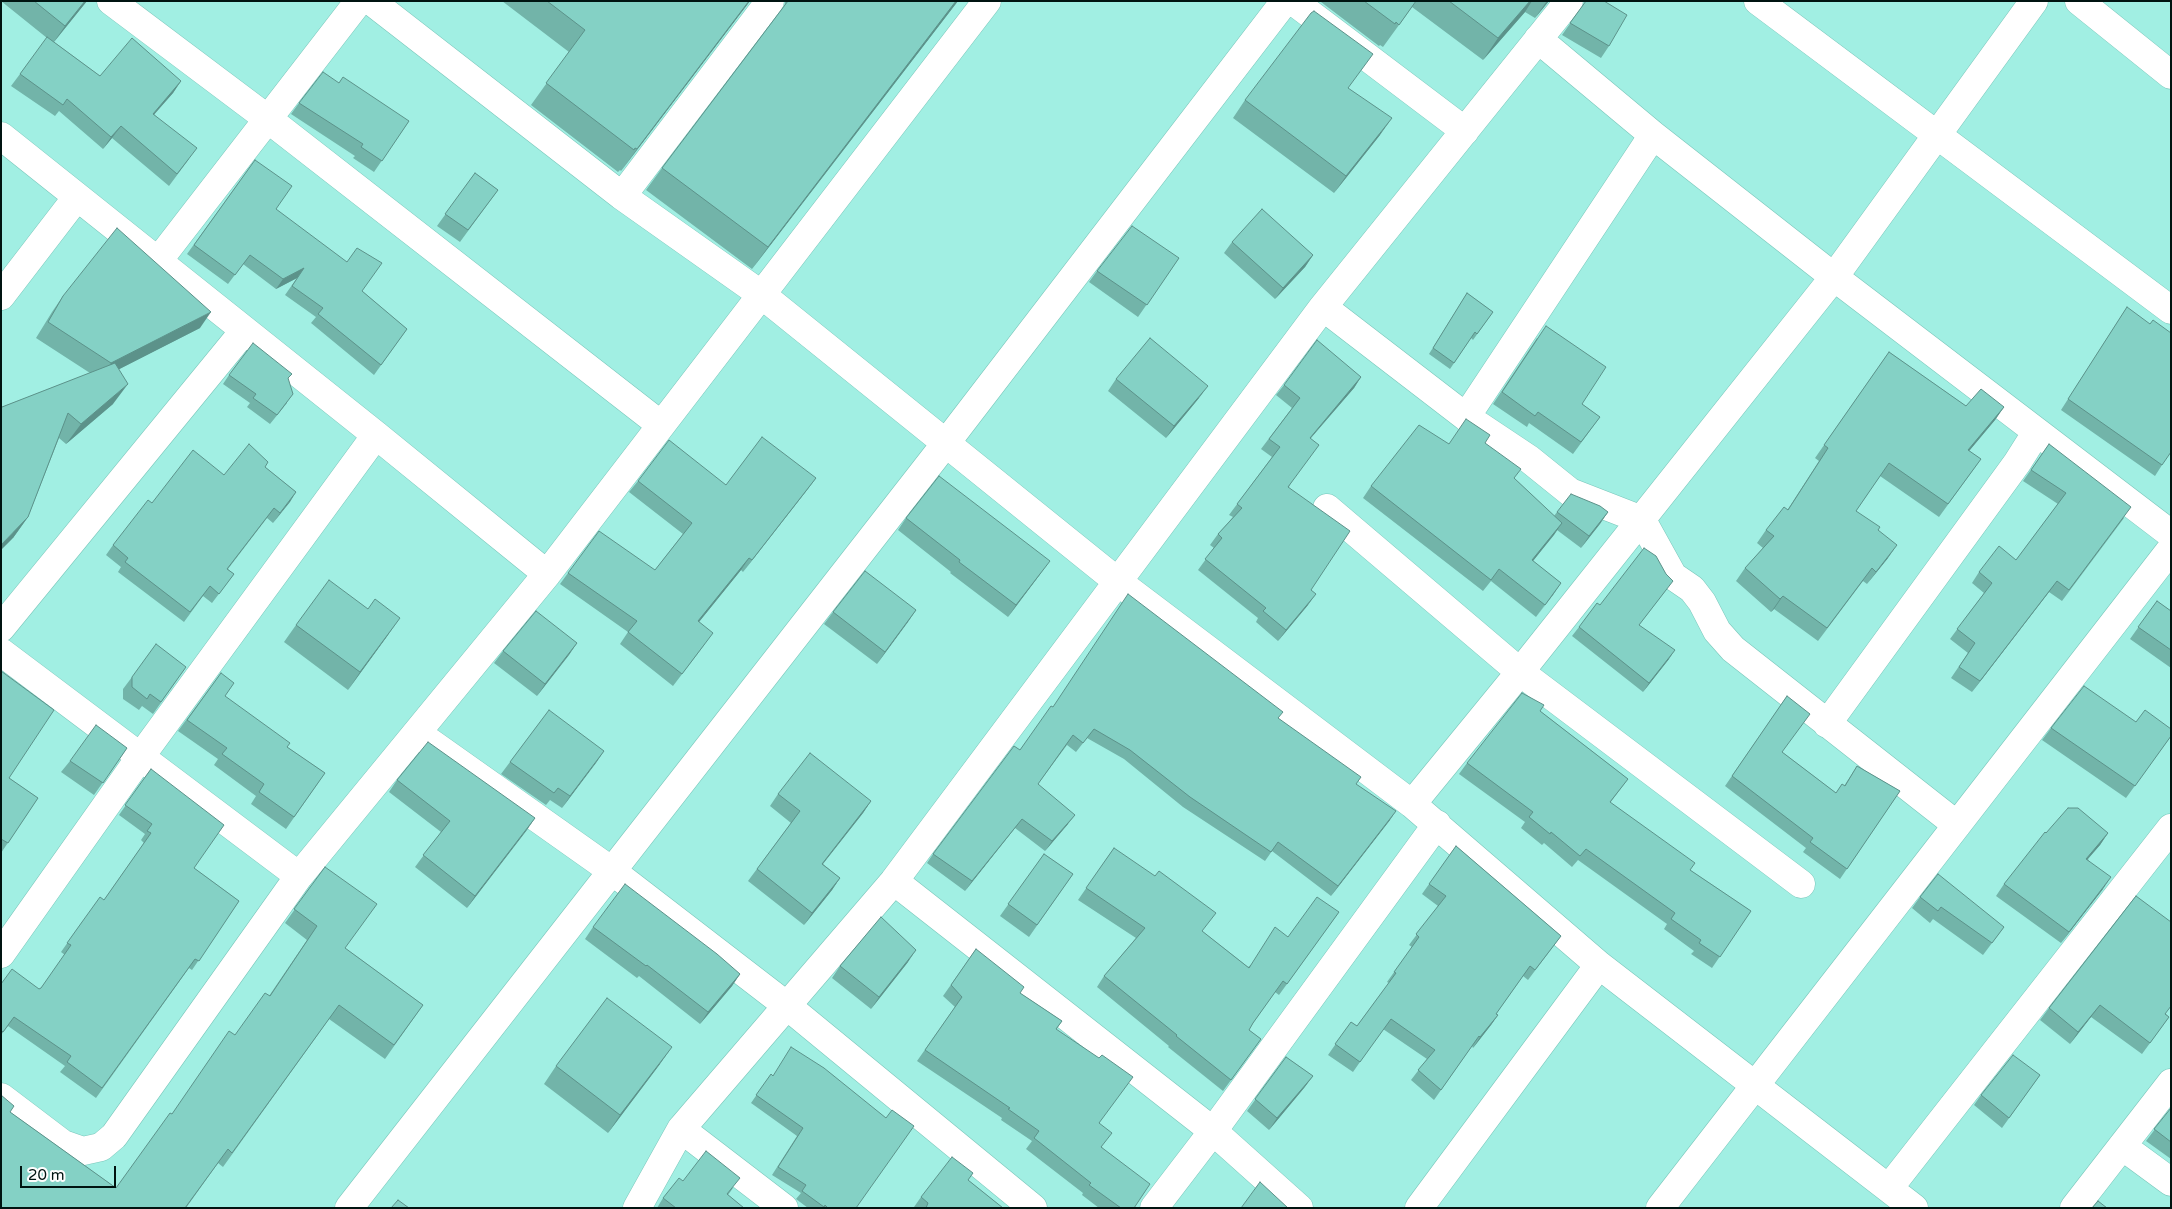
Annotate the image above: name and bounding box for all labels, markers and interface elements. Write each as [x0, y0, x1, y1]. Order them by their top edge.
scale bar [22, 1156, 119, 1188]
text: 20 m [28, 1166, 65, 1184]

